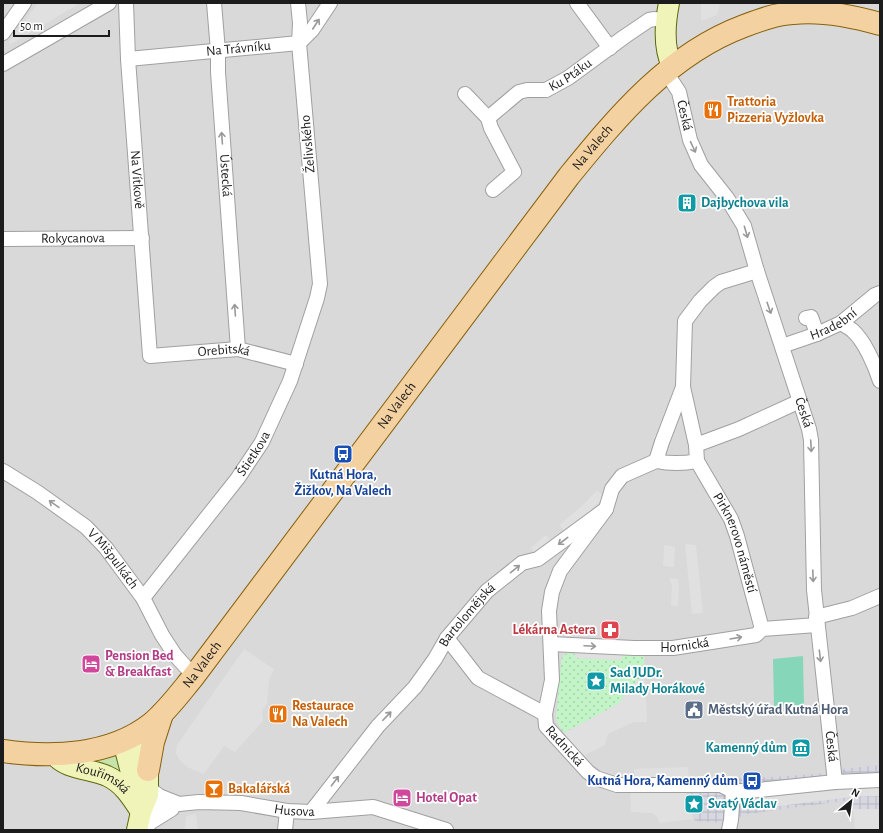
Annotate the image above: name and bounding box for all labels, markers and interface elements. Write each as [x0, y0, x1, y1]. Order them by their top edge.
scale bar [14, 12, 109, 38]
one-way arrow [312, 19, 321, 30]
text: 50 m [20, 20, 43, 32]
street label: Na Trávníku [206, 39, 271, 59]
street label: Ku Ptáku [546, 56, 594, 94]
place label: Trattoria Pizzeria Vyžlovka [727, 95, 825, 125]
street label: Česká [674, 98, 695, 133]
restaurant icon: Trattoria Pizzeria Vyžlovka [702, 99, 724, 121]
street label: Želivského [296, 114, 318, 174]
street label: Na Valech [570, 122, 616, 173]
one-way arrow [219, 132, 226, 145]
one-way arrow [690, 141, 697, 153]
street label: Na Vítkově [128, 150, 146, 210]
street label: Ústecká [217, 154, 235, 198]
building icon: Dajbychova vila [676, 192, 698, 214]
place label: Dajbychova vila [701, 196, 789, 210]
one-way arrow [743, 225, 750, 238]
street label: Rokycanova [41, 231, 106, 246]
one-way arrow [766, 302, 773, 315]
one-way arrow [231, 304, 238, 317]
street label: Hradební [808, 305, 860, 343]
street label: Orebitská [197, 342, 252, 359]
street label: Na Valech [375, 380, 419, 432]
street label: Česká [792, 395, 815, 430]
street label: Štietkova [233, 429, 273, 479]
one-way arrow [808, 439, 815, 452]
bus stop icon: Kutná Hora, Žižkov, Na Valech [332, 443, 354, 465]
place label: Kutná Hora, Žižkov, Na Valech [295, 468, 391, 498]
street label: Pirknerovo náměstí [710, 490, 759, 595]
one-way arrow [49, 500, 60, 508]
street label: V Mišpulkách [85, 526, 141, 592]
one-way arrow [558, 536, 569, 545]
one-way arrow [509, 565, 520, 573]
one-way arrow [809, 569, 817, 582]
street label: Bartolomějská [437, 580, 498, 649]
pharmacy icon: Lékárna Astera [599, 619, 621, 641]
place label: Lékárna Astera [513, 623, 596, 637]
one-way arrow [729, 634, 742, 642]
street label: Hornická [660, 635, 711, 655]
street label: Na Valech [180, 639, 224, 691]
one-way arrow [583, 642, 596, 649]
place label: Pension Bed & Breakfast [105, 649, 174, 679]
one-way arrow [817, 649, 824, 662]
hotel icon: Pension Bed & Breakfast [80, 653, 102, 675]
place label: Sad JUDr. Milady Horákové [610, 666, 705, 696]
place icon: Sad JUDr. Milady Horákové [585, 670, 607, 692]
place label: Restaurace Na Valech [292, 699, 354, 729]
public building icon: Městský úřad Kutná Hora [683, 699, 705, 721]
restaurant icon: Restaurace Na Valech [267, 703, 289, 725]
place label: Městský úřad Kutná Hora [708, 703, 849, 717]
one-way arrow [382, 711, 392, 721]
street label: Radnická [542, 723, 587, 770]
street label: Česká [822, 730, 840, 763]
museum icon: Kamenný dům [790, 737, 812, 759]
place label: Kamenný dům [705, 741, 787, 755]
street label: Kouřimská [74, 761, 133, 797]
bus stop icon: Kutná Hora, Kamenný dům [741, 770, 763, 792]
place label: Kutná Hora, Kamenný dům [587, 774, 738, 788]
one-way arrow [331, 775, 339, 786]
bar icon: Bakalářská [203, 778, 225, 800]
north arrow [831, 781, 871, 821]
place label: Bakalářská [228, 782, 291, 796]
text: N [850, 786, 862, 799]
hotel icon: Hotel Opat [391, 787, 413, 809]
place label: Hotel Opat [416, 791, 477, 805]
place icon: Svatý Václav [683, 793, 705, 815]
place label: Svatý Václav [708, 797, 777, 811]
street label: Husova [273, 802, 316, 819]

